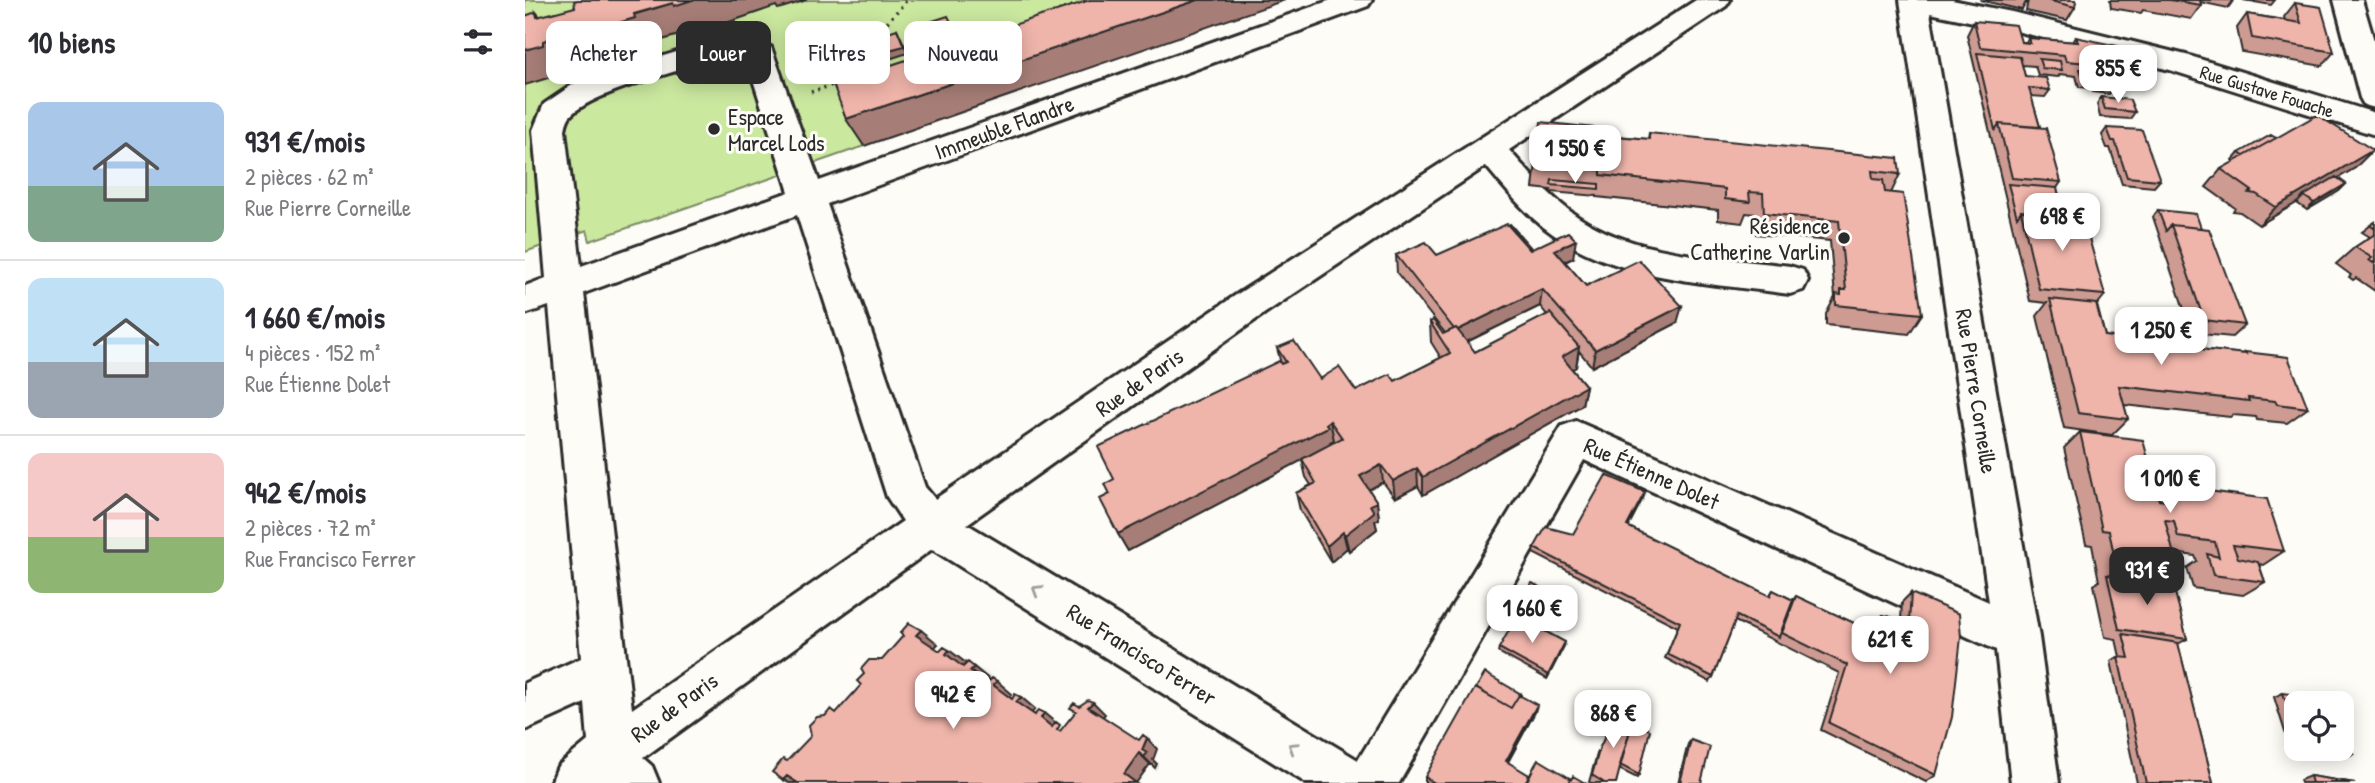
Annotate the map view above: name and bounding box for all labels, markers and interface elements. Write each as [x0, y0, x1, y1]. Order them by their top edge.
chip: Acheter [546, 21, 662, 84]
chip: Louer [676, 21, 771, 84]
chip: Filtres [785, 21, 890, 84]
chip: Nouveau [904, 21, 1022, 84]
text: 10 biens [28, 22, 115, 62]
icon: filters [459, 23, 497, 61]
pin: 855 € [2069, 46, 2167, 105]
text: 855 € [2095, 52, 2141, 83]
street label: Rue Gustave Fouache [2197, 58, 2337, 124]
street label: Immeuble Flandre [930, 87, 1078, 167]
place label: Espace Marcel Lods [728, 101, 825, 158]
text: 931 €/mois [245, 121, 365, 161]
marker: Espace Marcel Lods [706, 121, 722, 137]
pin: 1 550 € [1510, 125, 1640, 185]
icon: home [84, 130, 168, 214]
text: 1 550 € [1545, 132, 1605, 163]
text: 2 pièces · 62 m² [245, 161, 373, 192]
text: Rue Pierre Corneille [245, 192, 411, 223]
pin: 698 € [2013, 194, 2111, 253]
text: 698 € [2040, 200, 2084, 231]
place label: Résidence Catherine Varlin [1690, 210, 1830, 267]
marker: Résidence Catherine Varlin [1836, 230, 1852, 246]
text: 1 660 €/mois [245, 297, 385, 337]
icon: home [84, 306, 168, 390]
street label: Rue Pierre Corneille [1949, 307, 2005, 475]
pin: 1 250 € [2096, 308, 2226, 367]
text: 1 250 € [2131, 314, 2191, 345]
text: 4 pièces · 152 m² [245, 337, 380, 368]
street label: Rue de Paris [1089, 340, 1189, 424]
text: Rue Étienne Dolet [245, 368, 390, 399]
street label: Rue Étienne Dolet [1579, 429, 1726, 517]
pin: 1 010 € [2105, 456, 2235, 515]
text: 1 010 € [2141, 462, 2199, 493]
text: 942 €/mois [245, 472, 366, 512]
icon: home [84, 481, 168, 565]
text: 2 pièces · 72 m² [245, 512, 376, 543]
text: Rue Francisco Ferrer [245, 543, 416, 574]
pin: 931 € [2098, 548, 2196, 607]
text: 931 € [2125, 554, 2169, 585]
one-way arrow [1031, 585, 1044, 598]
pin: 1 660 € [1467, 586, 1597, 645]
text: 1 660 € [1503, 592, 1561, 623]
street label: Rue Francisco Ferrer [1061, 596, 1223, 713]
pin: 621 € [1841, 616, 1939, 676]
text: 621 € [1868, 623, 1912, 654]
street label: Rue de Paris [624, 665, 724, 749]
pin: 942 € [904, 672, 1002, 731]
text: 942 € [931, 678, 975, 709]
pin: 868 € [1564, 690, 1662, 750]
map controls [2284, 691, 2354, 761]
button: locate [2284, 691, 2354, 761]
text: 868 € [1590, 697, 1636, 728]
one-way arrow [1288, 743, 1301, 756]

